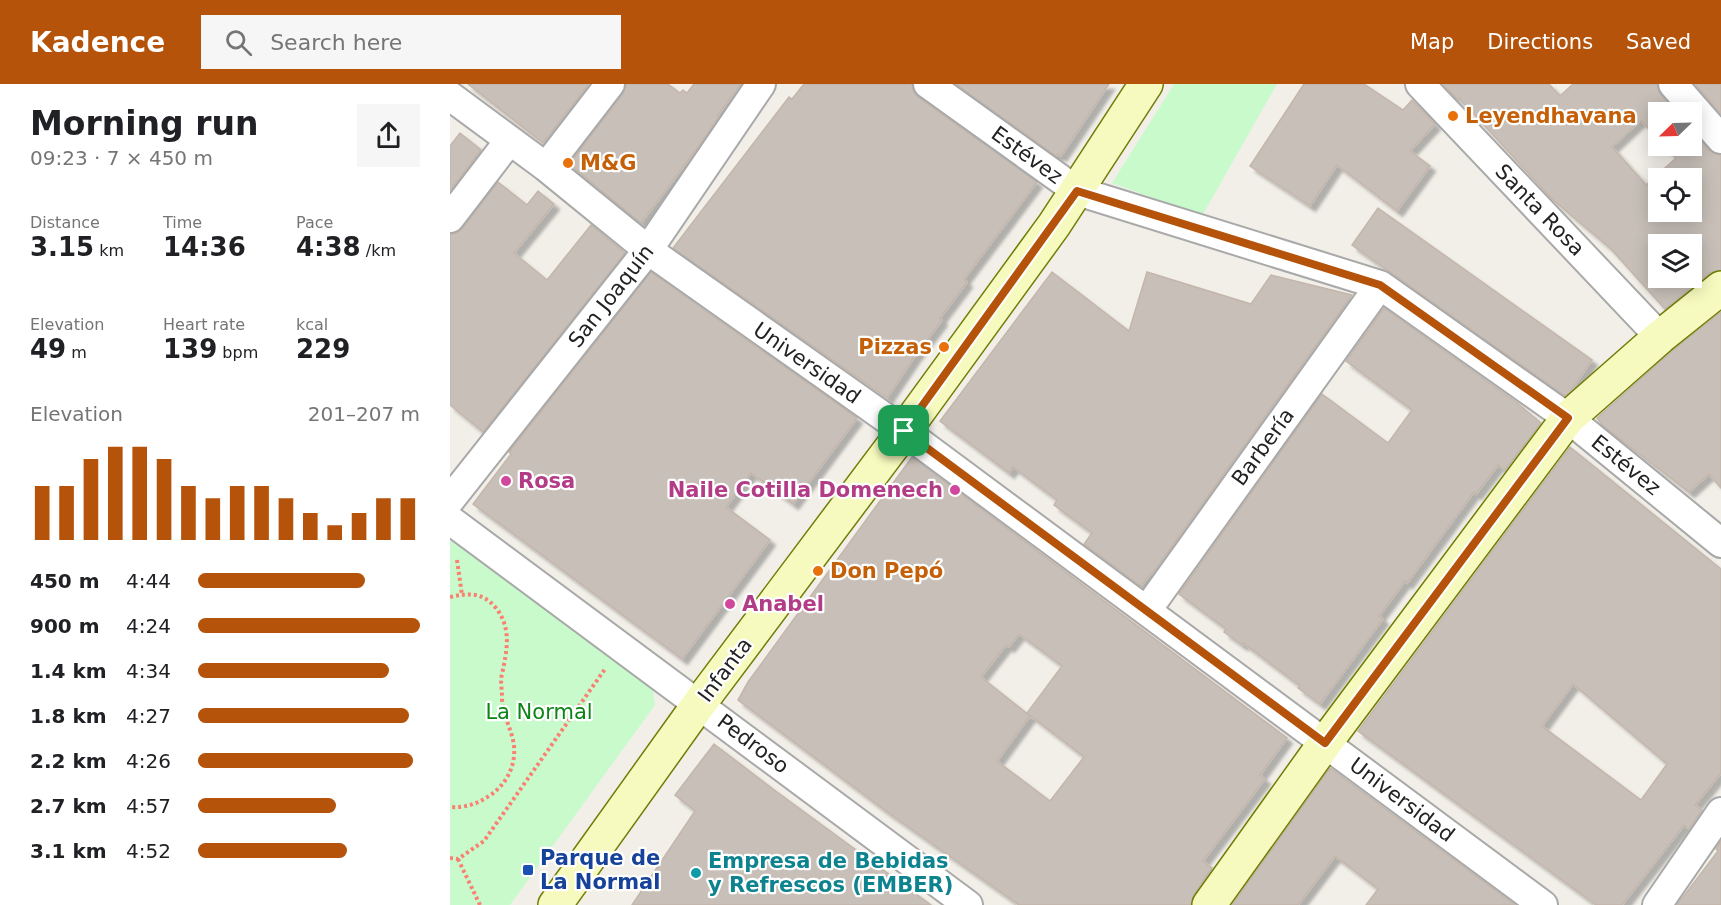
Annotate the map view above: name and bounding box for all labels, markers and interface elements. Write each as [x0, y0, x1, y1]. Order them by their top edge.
search box [201, 15, 621, 69]
text: Kadence [30, 26, 165, 59]
icon: search [222, 26, 255, 59]
text: Search here [270, 30, 402, 55]
text: Map [1410, 30, 1454, 54]
text: Directions [1487, 30, 1593, 54]
text: Saved [1626, 30, 1691, 54]
north arrow [1648, 102, 1702, 156]
map controls [1648, 102, 1702, 288]
text: Morning run [30, 104, 258, 143]
button: share [357, 104, 420, 167]
place label: Leyendhavana [1465, 104, 1637, 128]
marker: Leyendhavana [1446, 109, 1460, 123]
street label: Estévez [987, 121, 1067, 189]
text: 09:23 · 7 × 450 m [30, 146, 213, 170]
place label: M&G [580, 151, 636, 175]
marker: M&G [561, 156, 575, 170]
street label: Santa Rosa [1491, 159, 1589, 261]
button: locate [1648, 168, 1702, 222]
text: Distance [30, 213, 100, 232]
text: Time [163, 213, 202, 232]
text: Pace [296, 213, 333, 232]
text: 3.15 [30, 232, 94, 262]
text: 14:36 [163, 232, 246, 262]
text: 4:38 [296, 232, 361, 262]
button: layers [1648, 234, 1702, 288]
street label: San Joaquín [563, 240, 659, 352]
text: km [94, 241, 124, 260]
text: /km [361, 241, 396, 260]
text: Elevation [30, 315, 104, 334]
text: Heart rate [163, 315, 245, 334]
text: kcal [296, 315, 328, 334]
street label: Universidad [749, 317, 865, 409]
text: 49 [30, 334, 66, 364]
text: 139 [163, 334, 217, 364]
text: 229 [296, 334, 350, 364]
place label: Pizzas [858, 335, 932, 359]
marker: Pizzas [937, 340, 951, 354]
text: m [66, 343, 87, 362]
text: bpm [217, 343, 258, 362]
text: Elevation [30, 402, 123, 426]
text: 201–207 m [308, 402, 420, 426]
street label: Barbería [1227, 404, 1299, 490]
pin [878, 405, 929, 456]
icon: arrive [887, 414, 920, 447]
street label: Estévez [1587, 430, 1665, 500]
place label: Rosa [518, 469, 575, 493]
marker: Rosa [499, 474, 513, 488]
place label: Naile Cotilla Domenech [668, 478, 943, 502]
marker: Naile Cotilla Domenech [948, 483, 962, 497]
place label: Don Pepó [830, 559, 943, 583]
marker: Don Pepó [811, 564, 825, 578]
text: 450 m [30, 569, 100, 593]
text: 4:44 [126, 569, 171, 593]
place label: Anabel [742, 592, 824, 616]
marker: Anabel [723, 597, 737, 611]
text: 900 m [30, 614, 100, 638]
text: 4:24 [126, 614, 171, 638]
street label: Infanta [693, 633, 757, 707]
text: 1.4 km [30, 659, 107, 683]
text: 4:34 [126, 659, 171, 683]
park label: La Normal [485, 700, 593, 724]
text: 1.8 km [30, 704, 107, 728]
text: 4:27 [126, 704, 171, 728]
street label: Pedroso [713, 709, 793, 779]
text: 2.2 km [30, 749, 107, 773]
text: 4:26 [126, 749, 171, 773]
street label: Universidad [1345, 753, 1459, 847]
text: 2.7 km [30, 794, 107, 818]
text: 4:57 [126, 794, 171, 818]
text: 3.1 km [30, 839, 107, 863]
text: 4:52 [126, 839, 171, 863]
place label: Parque de La Normal [540, 846, 660, 894]
place label: Empresa de Bebidas y Refrescos (EMBER) [708, 849, 953, 897]
marker: Parque de La Normal [521, 863, 535, 877]
marker: Empresa de Bebidas y Refrescos (EMBER) [689, 866, 703, 880]

